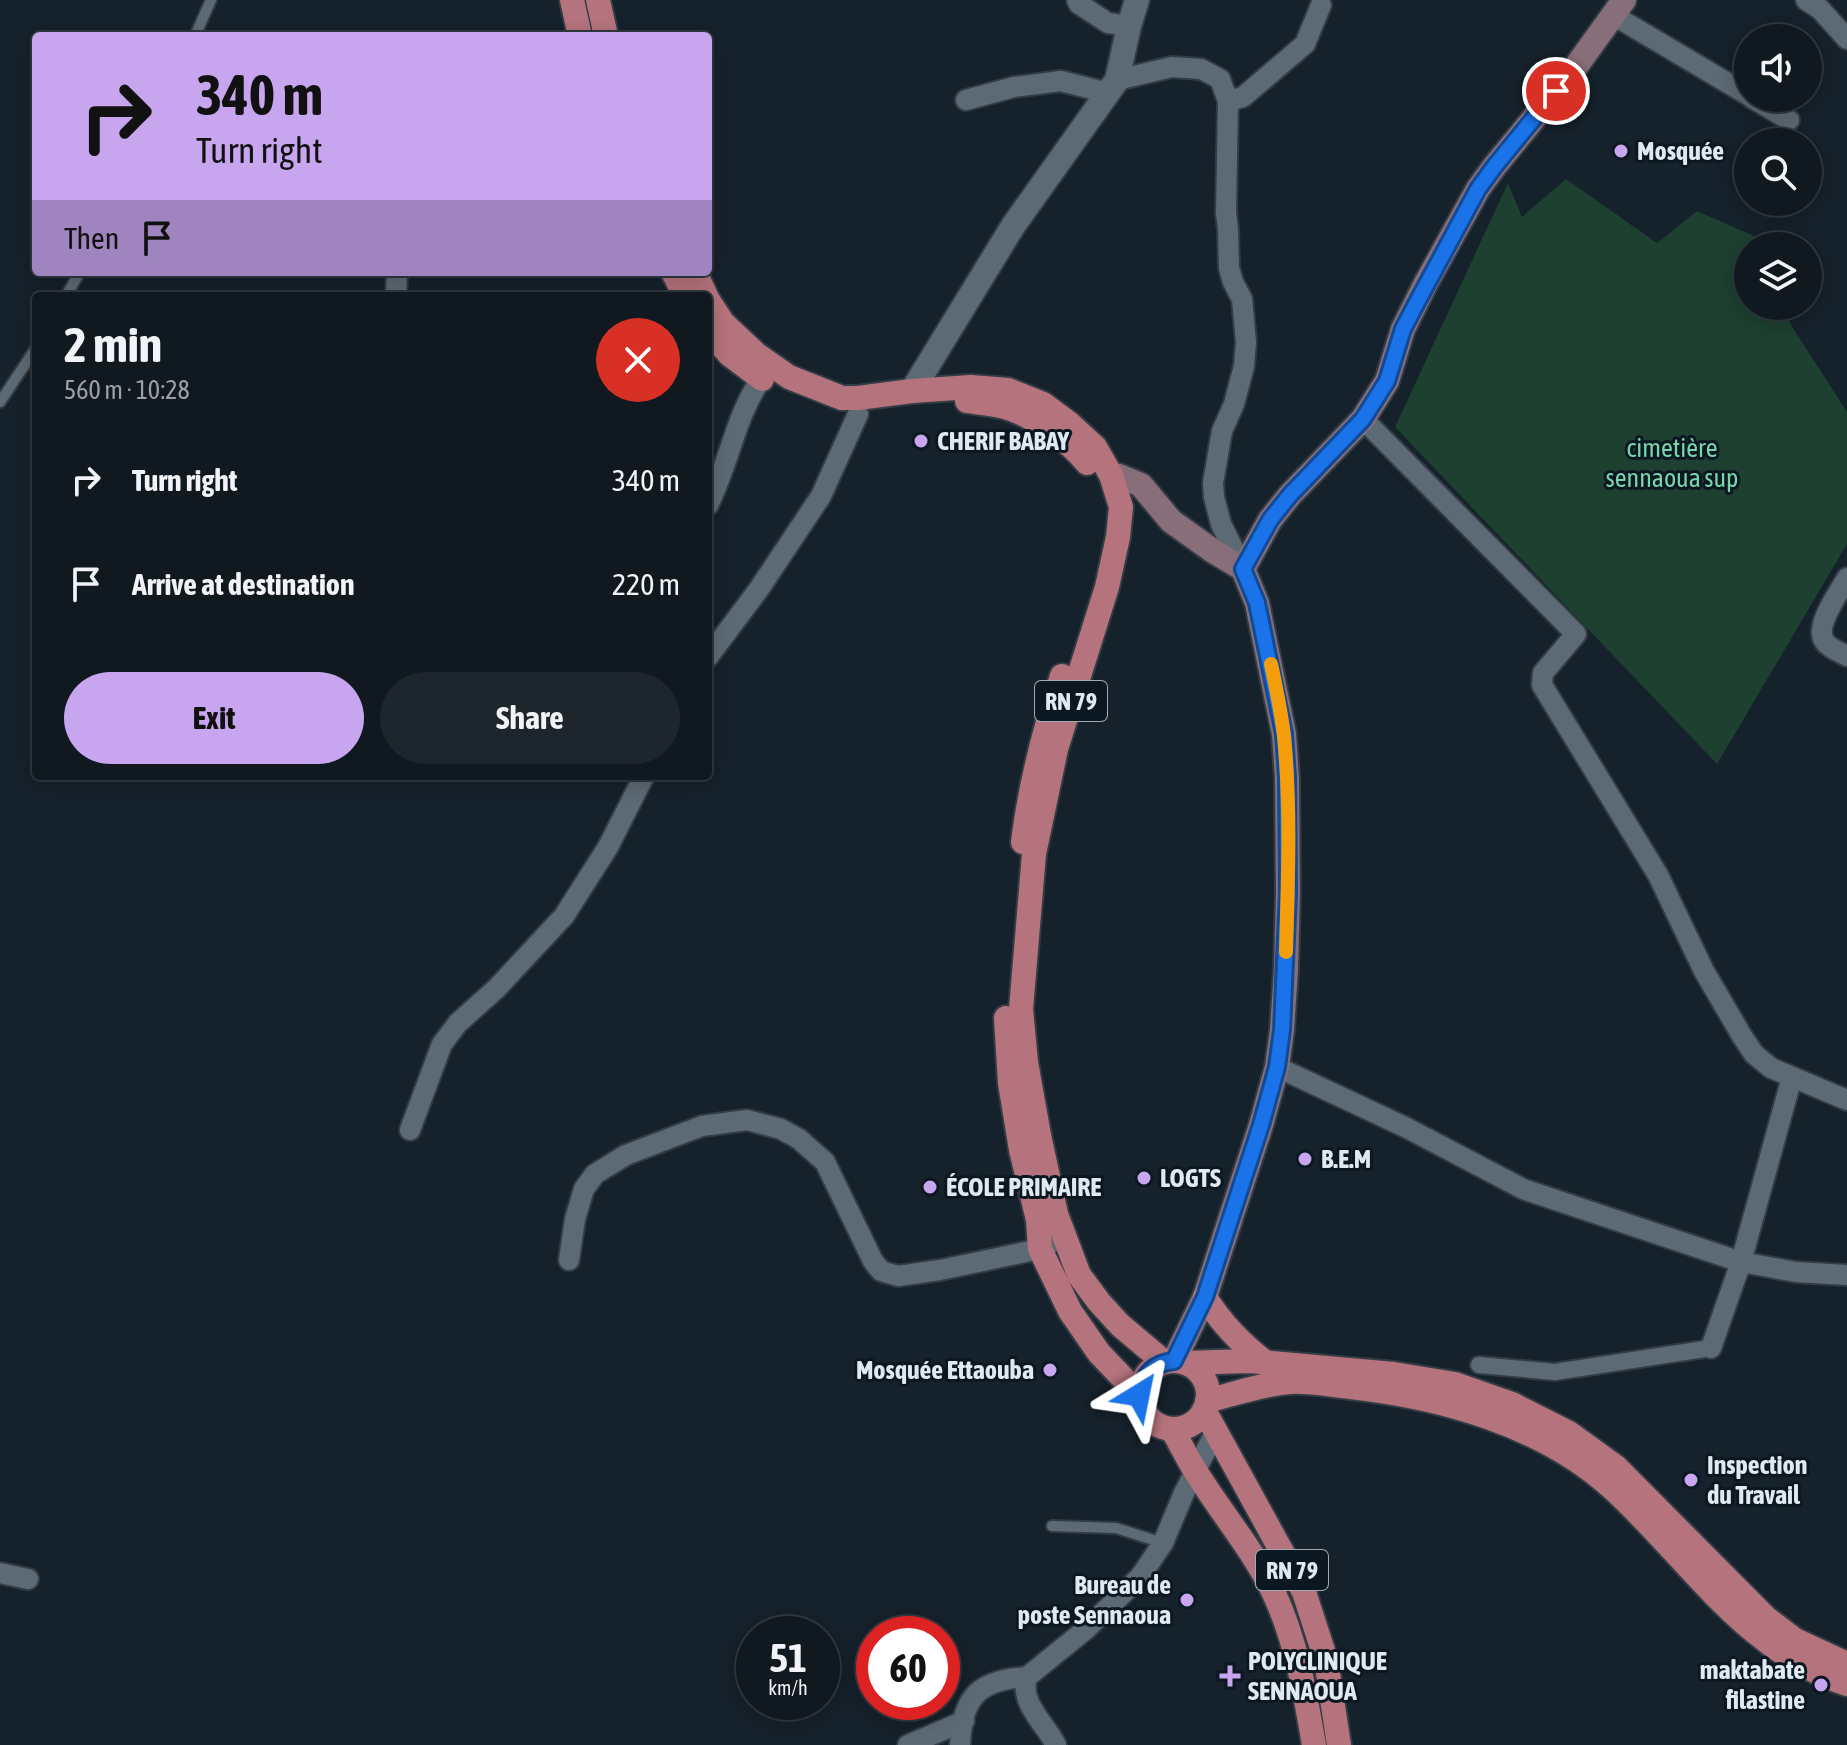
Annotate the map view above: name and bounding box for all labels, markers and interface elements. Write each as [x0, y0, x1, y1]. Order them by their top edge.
map controls [1734, 24, 1822, 320]
button: sound [1734, 24, 1822, 112]
pin [1522, 57, 1590, 125]
text: 340 m [196, 63, 323, 127]
icon: right [64, 64, 168, 168]
icon: arrive [1534, 69, 1578, 113]
button: search [1734, 128, 1822, 216]
text: Turn right [196, 129, 323, 171]
place label: Mosquée [1637, 136, 1724, 166]
marker: Mosquée [1612, 142, 1630, 160]
icon: arrive [135, 216, 179, 260]
text: Then [64, 221, 119, 255]
button: layers [1734, 232, 1822, 320]
text: 2 min [64, 317, 162, 372]
button: close [596, 318, 680, 402]
text: 560 m · 10:28 [64, 375, 190, 405]
place label: CHERIF BABAY [937, 426, 1069, 456]
marker: CHERIF BABAY [912, 432, 930, 450]
park label: cimetière sennaoua sup [1606, 433, 1738, 493]
icon: right [64, 458, 108, 502]
text: Turn right [132, 463, 238, 497]
text: 340 m [612, 463, 680, 497]
icon: arrive [64, 562, 108, 606]
text: Arrive at destination [132, 567, 354, 601]
text: 220 m [612, 567, 680, 601]
button: Exit [64, 672, 364, 764]
button: Share [380, 672, 680, 764]
road number: RN 79 [1035, 681, 1107, 721]
place label: B.E.M [1321, 1144, 1371, 1174]
marker: B.E.M [1296, 1150, 1314, 1168]
place label: LOGTS [1160, 1163, 1221, 1193]
marker: LOGTS [1135, 1169, 1153, 1187]
place label: ÉCOLE PRIMAIRE [946, 1172, 1101, 1202]
marker: ÉCOLE PRIMAIRE [921, 1178, 939, 1196]
position arrow [1097, 1353, 1181, 1437]
place label: Mosquée Ettaouba [856, 1355, 1034, 1385]
marker: Mosquée Ettaouba [1041, 1361, 1059, 1379]
place label: Inspection du Travail [1707, 1450, 1807, 1510]
marker: Inspection du Travail [1682, 1471, 1700, 1489]
road number: RN 79 [1256, 1550, 1328, 1590]
place label: Bureau de poste Sennaoua [1018, 1570, 1171, 1630]
marker: Bureau de poste Sennaoua [1178, 1591, 1196, 1609]
speed limit sign: 60 [856, 1616, 960, 1720]
text: 51 [769, 1635, 807, 1680]
place label: POLYCLINIQUE SENNAOUA [1248, 1646, 1387, 1706]
place label: maktabate filastine [1700, 1655, 1805, 1715]
marker: POLYCLINIQUE SENNAOUA [1219, 1665, 1241, 1687]
text: km/h [768, 1676, 808, 1699]
marker: maktabate filastine [1812, 1676, 1830, 1694]

